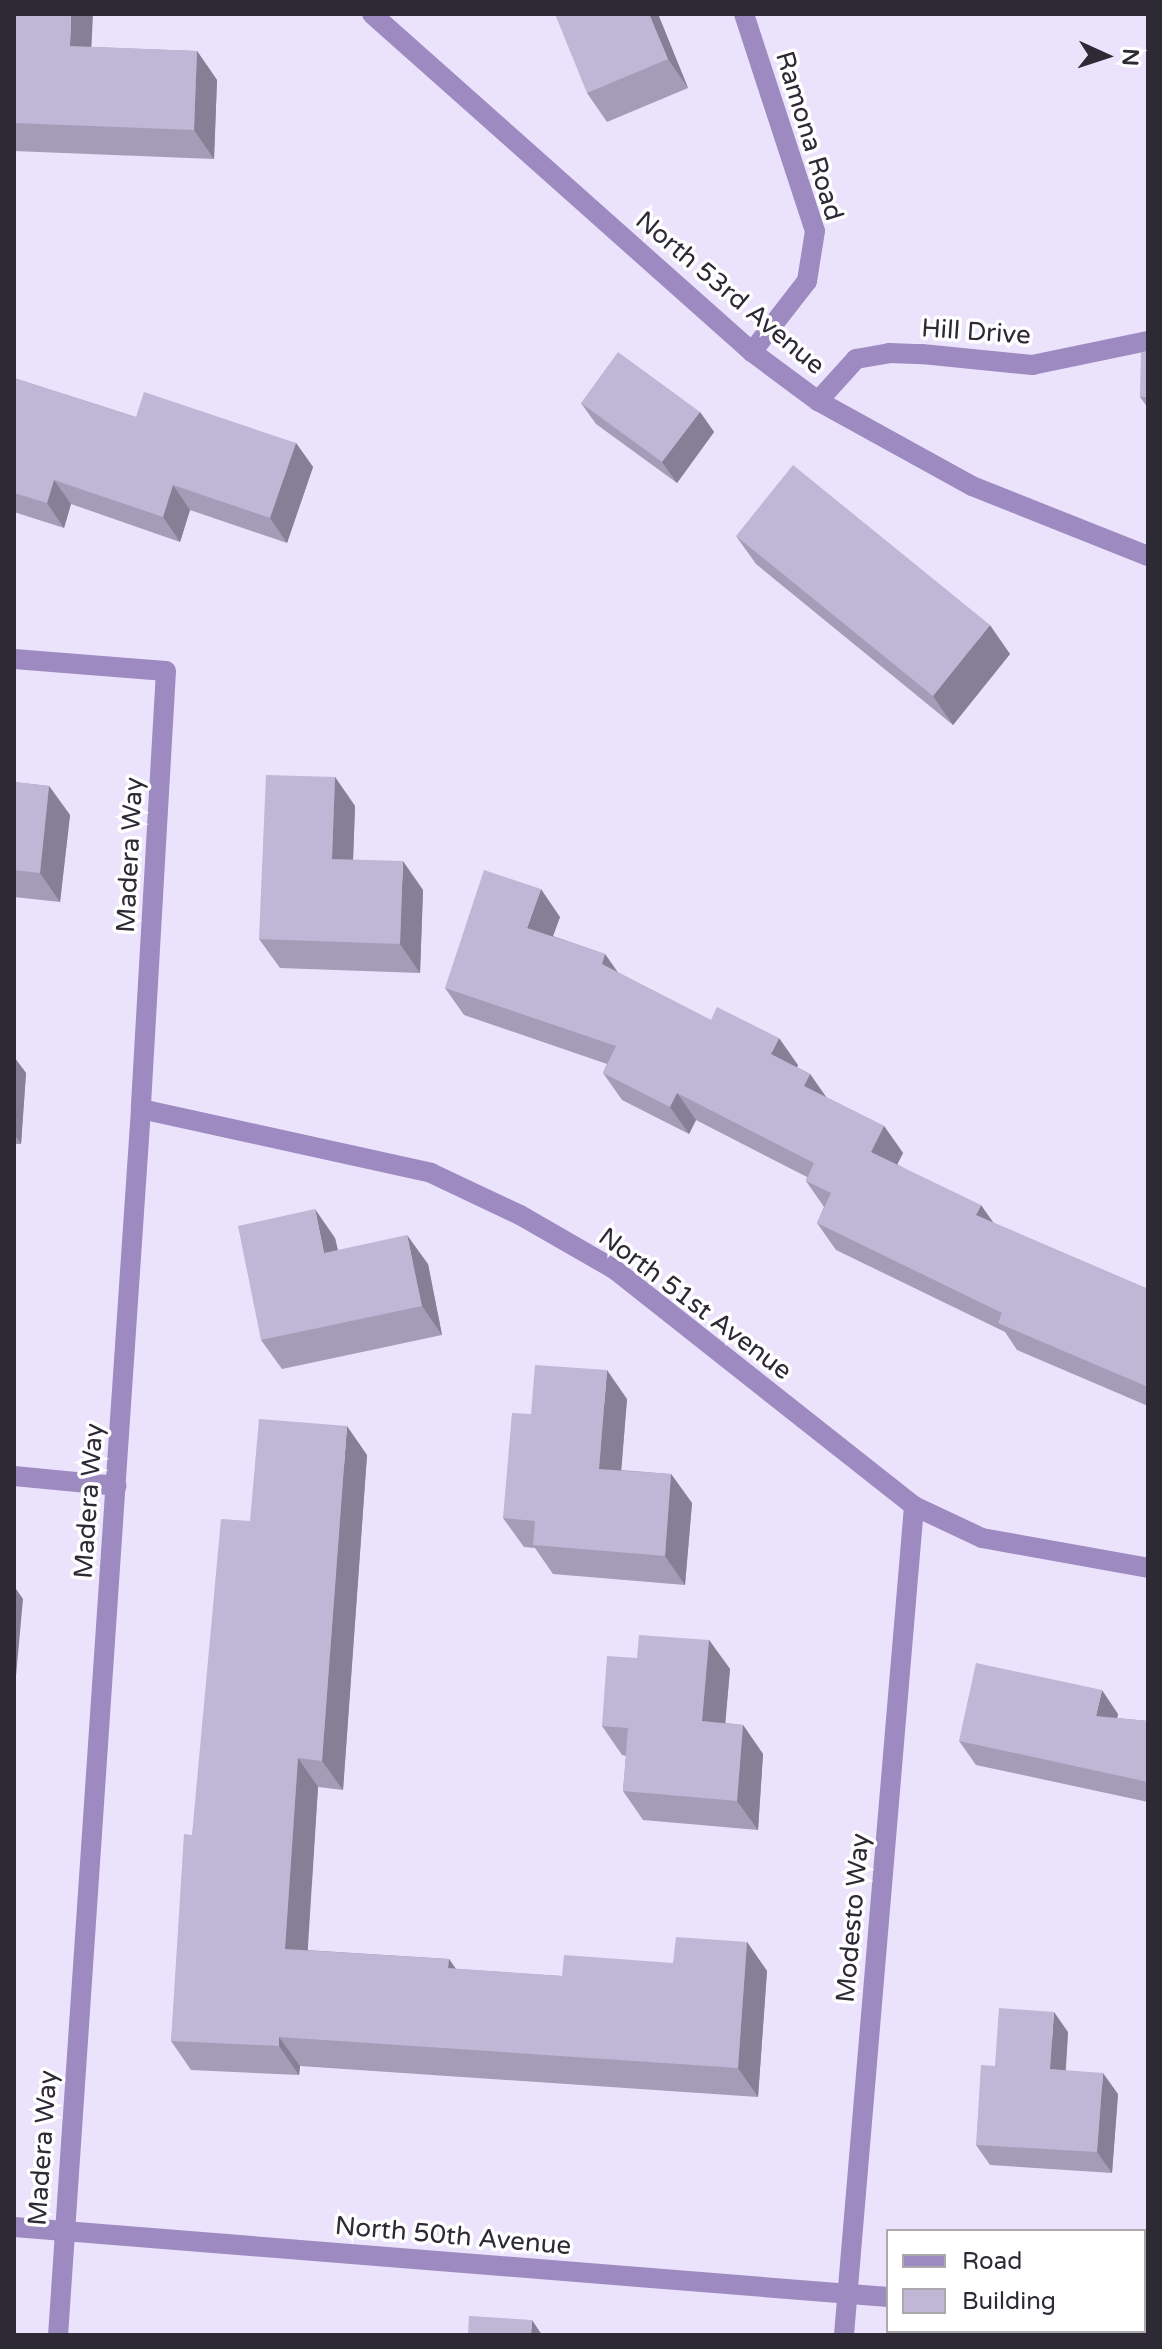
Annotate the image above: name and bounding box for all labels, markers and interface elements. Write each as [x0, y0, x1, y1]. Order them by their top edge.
north arrow [1066, 16, 1146, 96]
street label: Ramona Road [768, 48, 850, 224]
text: N [1117, 48, 1143, 67]
street label: North 53rd Avenue [629, 205, 831, 381]
street label: Hill Drive [920, 313, 1032, 351]
street label: Madera Way [110, 776, 150, 934]
street label: North 51st Avenue [592, 1221, 798, 1387]
street label: Madera Way [68, 1422, 110, 1580]
street label: Modesto Way [830, 1832, 876, 2004]
street label: Madera Way [22, 2069, 64, 2227]
street label: North 50th Avenue [334, 2210, 572, 2262]
legend [886, 2229, 1146, 2333]
text: Road [962, 2247, 1022, 2276]
text: Building [962, 2287, 1056, 2316]

